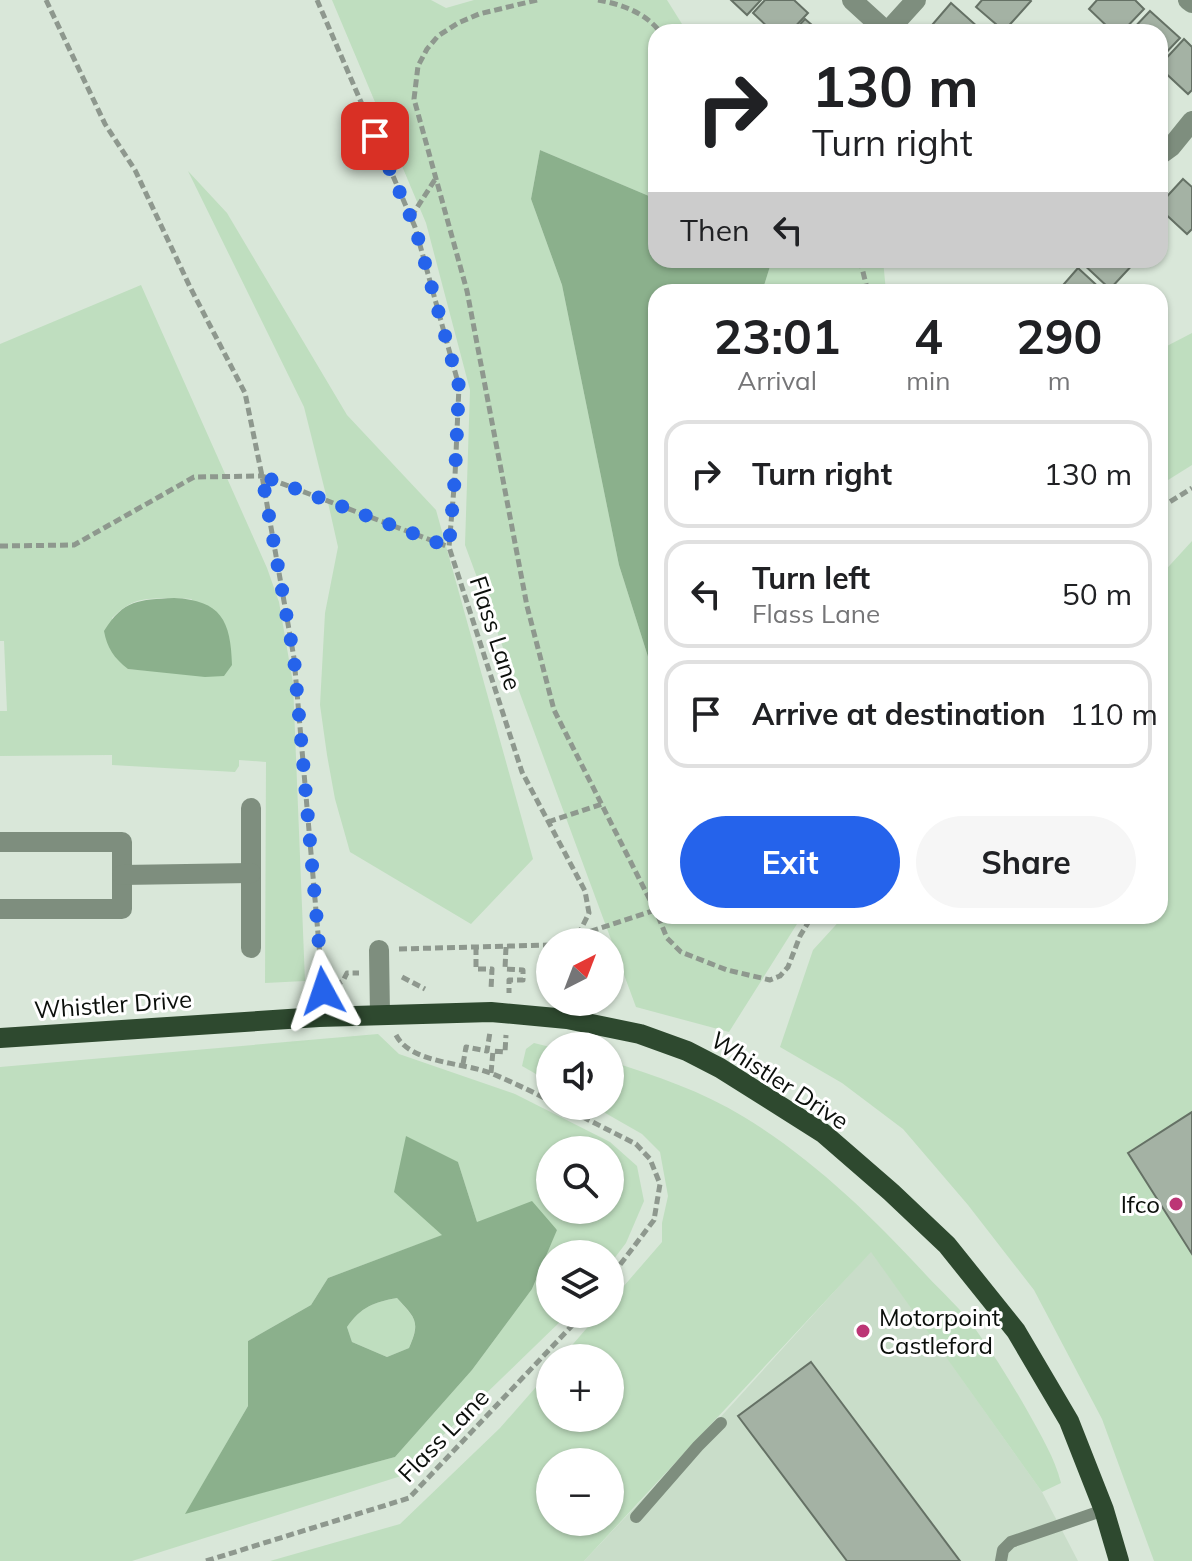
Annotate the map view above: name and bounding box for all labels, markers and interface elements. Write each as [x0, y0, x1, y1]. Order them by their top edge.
text: 130 m [812, 51, 979, 121]
icon: right [680, 56, 784, 160]
pin [341, 102, 409, 170]
icon: arrive [353, 114, 397, 158]
text: Turn right [812, 120, 973, 165]
icon: left [766, 208, 810, 252]
text: Then [680, 211, 750, 249]
text: 23:01 [714, 306, 841, 366]
text: 4 [914, 306, 943, 366]
text: 290 [1016, 306, 1102, 366]
text: Arrival [737, 364, 817, 397]
text: min [906, 364, 950, 397]
text: m [1048, 364, 1071, 397]
icon: right [684, 452, 728, 496]
text: Turn right [752, 455, 892, 493]
text: 130 m [1044, 455, 1132, 493]
text: Turn left [752, 559, 870, 597]
street label: Flass Lane [463, 572, 529, 694]
icon: left [684, 572, 728, 616]
text: 50 m [1062, 575, 1132, 613]
text: Flass Lane [752, 597, 880, 630]
icon: arrive [684, 692, 728, 736]
text: Arrive at destination [752, 695, 1046, 733]
text: 110 m [1070, 695, 1158, 733]
button: Exit [680, 816, 900, 908]
button: Share [916, 816, 1136, 908]
north arrow [536, 928, 624, 1016]
map controls [536, 928, 624, 1536]
position arrow [281, 949, 365, 1033]
street label: Whistler Drive [33, 984, 193, 1024]
street label: Whistler Drive [705, 1024, 855, 1136]
button: sound [536, 1032, 624, 1120]
button: search [536, 1136, 624, 1224]
place label: Ifco [1121, 1189, 1160, 1219]
marker: Ifco [1167, 1195, 1185, 1213]
button: layers [536, 1240, 624, 1328]
place label: Motorpoint Castleford [879, 1302, 1000, 1360]
marker: Motorpoint Castleford [854, 1322, 872, 1340]
button: + [536, 1344, 624, 1432]
street label: Flass Lane [391, 1382, 495, 1488]
button: − [536, 1448, 624, 1536]

